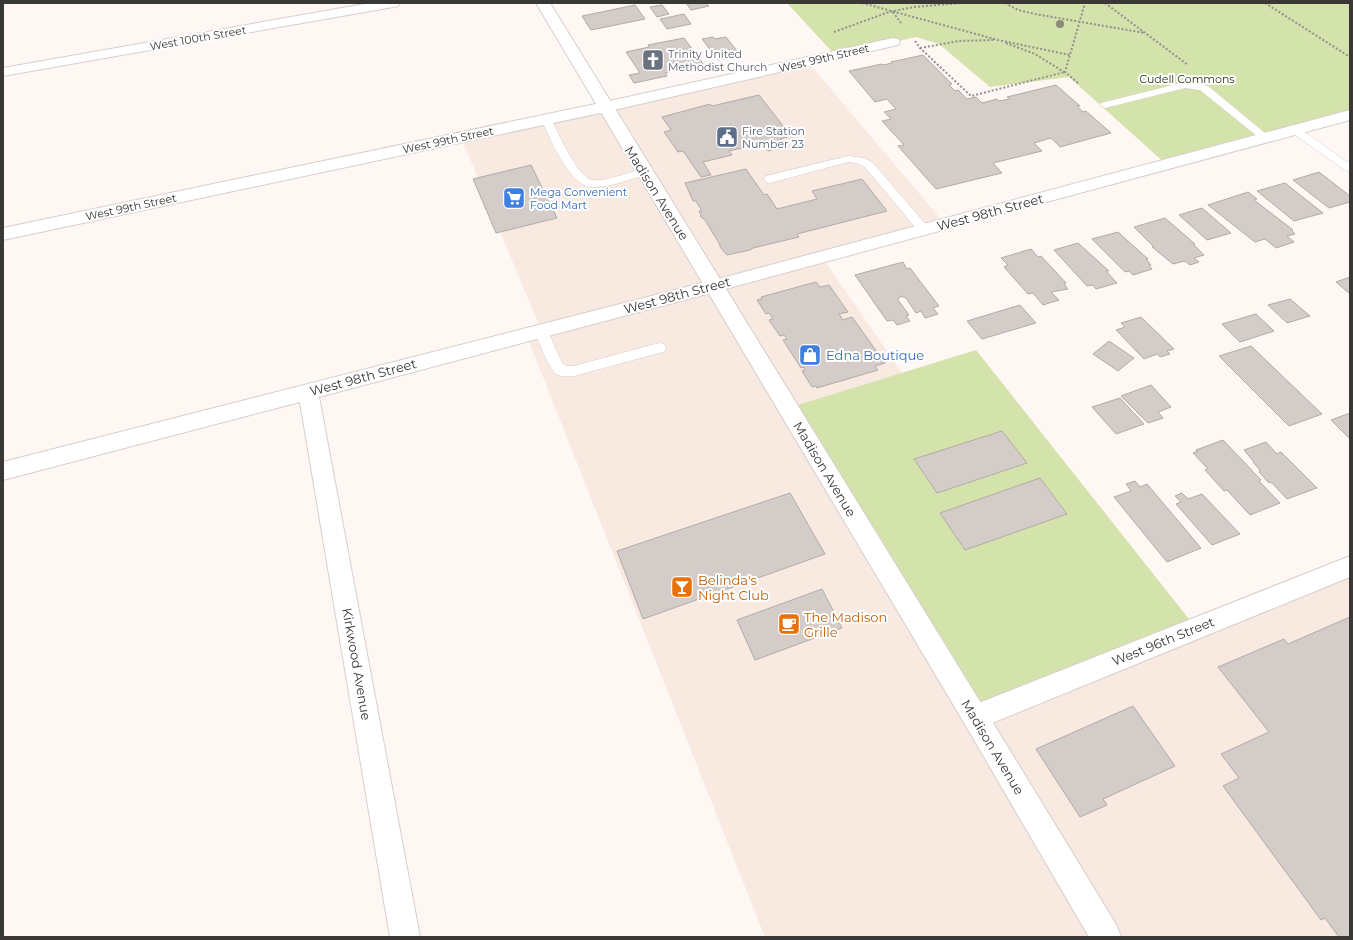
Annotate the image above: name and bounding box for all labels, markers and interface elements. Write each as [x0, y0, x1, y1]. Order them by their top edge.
street label: West 100th Street [149, 23, 248, 53]
street label: West 99th Street [777, 41, 871, 75]
church icon: Trinity United Methodist Church [640, 47, 666, 73]
place label: Trinity United Methodist Church [668, 47, 768, 74]
park label: Cudell Commons [1139, 72, 1235, 86]
street label: West 99th Street [401, 123, 495, 156]
public building icon: Fire Station Number 23 [714, 124, 740, 150]
place label: Fire Station Number 23 [742, 124, 805, 151]
street label: Madison Avenue [622, 143, 693, 243]
supermarket icon: Mega Convenient Food Mart [501, 185, 527, 211]
place label: Mega Convenient Food Mart [530, 185, 628, 212]
street label: West 99th Street [84, 190, 178, 223]
street label: West 98th Street [935, 190, 1045, 234]
street label: West 98th Street [622, 273, 732, 317]
shop icon: Edna Boutique [797, 342, 823, 368]
place label: Edna Boutique [826, 347, 924, 363]
street label: West 98th Street [308, 355, 418, 399]
street label: Madison Avenue [790, 419, 860, 520]
place label: Belinda's Night Club [698, 572, 769, 603]
bar icon: Belinda's Night Club [669, 574, 695, 600]
street label: Kirkwood Avenue [339, 606, 375, 722]
place label: The Madison Grille [804, 609, 887, 640]
cafe icon: The Madison Grille [776, 611, 802, 637]
street label: West 96th Street [1109, 613, 1217, 669]
street label: Madison Avenue [958, 697, 1028, 798]

